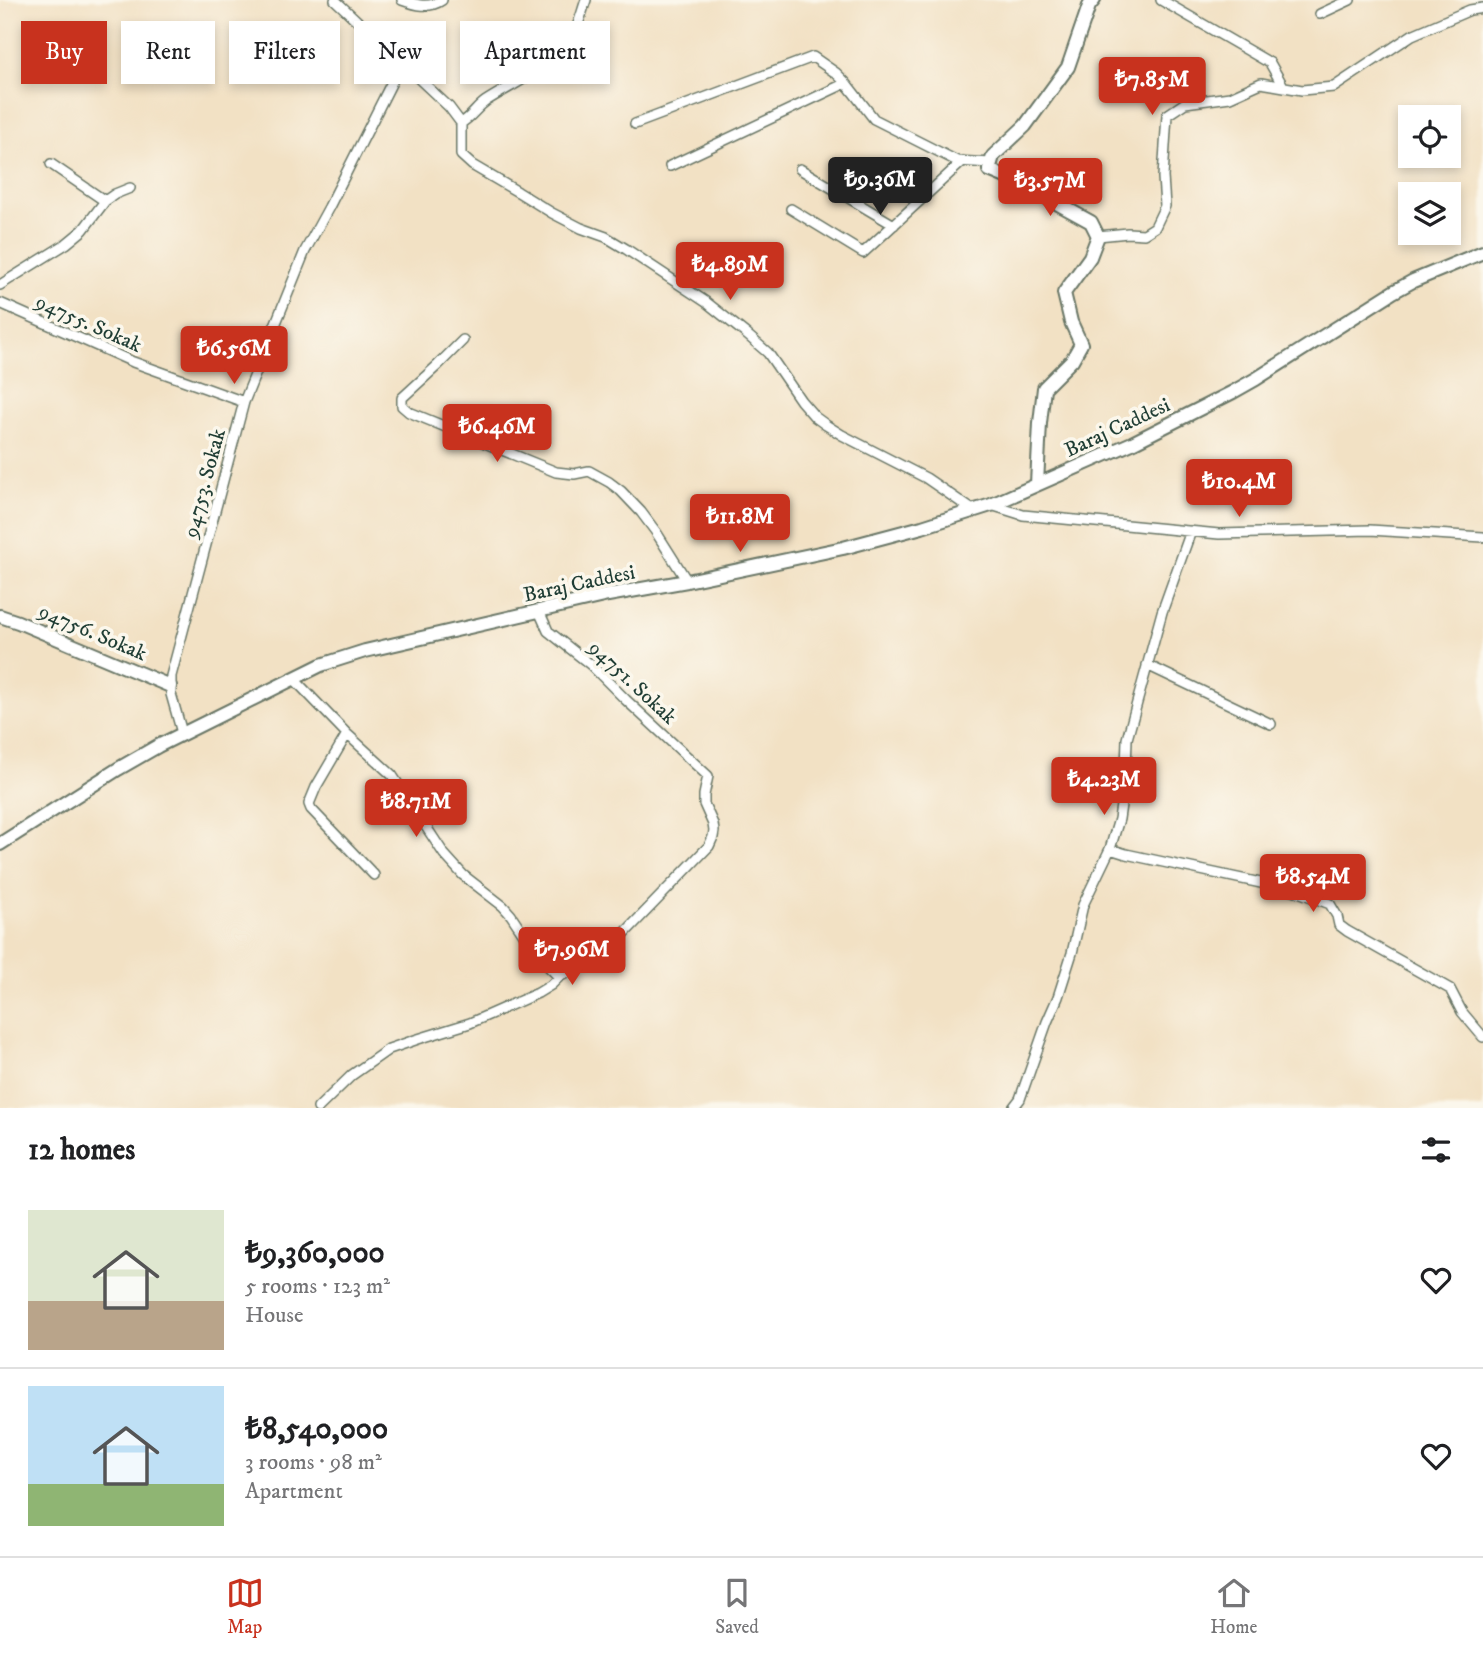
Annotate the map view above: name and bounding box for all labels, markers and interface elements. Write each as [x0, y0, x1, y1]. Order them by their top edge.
chip: Buy [21, 21, 107, 84]
chip: Rent [121, 21, 215, 84]
chip: Filters [229, 21, 340, 84]
chip: New [354, 21, 446, 84]
chip: Apartment [460, 21, 610, 84]
pin: ₺7.85M [1095, 58, 1209, 117]
text: ₺7.85M [1115, 65, 1189, 94]
map controls [1398, 105, 1461, 245]
button: locate [1398, 105, 1461, 168]
pin: ₺9.36M [823, 158, 937, 217]
pin: ₺3.57M [993, 158, 1107, 218]
text: ₺9.36M [844, 165, 916, 194]
text: ₺3.57M [1014, 166, 1086, 195]
button: layers [1398, 182, 1461, 245]
pin: ₺4.89M [673, 243, 787, 302]
text: ₺4.89M [692, 250, 768, 279]
street label: 94755. Sokak [31, 289, 146, 359]
pin: ₺6.56M [177, 326, 291, 386]
text: ₺6.56M [197, 334, 271, 363]
street label: Baraj Caddesi [1061, 392, 1174, 464]
pin: ₺6.46M [440, 405, 554, 464]
text: ₺6.46M [458, 412, 536, 441]
street label: 94753. Sokak [178, 425, 232, 541]
pin: ₺10.4M [1182, 460, 1296, 519]
text: ₺10.4M [1202, 467, 1276, 496]
pin: ₺11.8M [683, 494, 797, 554]
text: ₺11.8M [706, 502, 774, 531]
street label: Baraj Caddesi [521, 559, 637, 608]
street label: 94756. Sokak [34, 598, 151, 668]
street label: 94751. Sokak [582, 635, 682, 731]
pin: ₺4.23M [1047, 758, 1161, 817]
text: ₺4.23M [1067, 765, 1141, 794]
pin: ₺8.71M [359, 780, 473, 839]
text: ₺8.71M [381, 787, 451, 816]
pin: ₺8.54M [1256, 855, 1370, 914]
text: ₺8.54M [1276, 862, 1350, 891]
pin: ₺7.96M [515, 928, 629, 987]
text: ₺7.96M [534, 935, 610, 964]
icon: filters [1417, 1131, 1455, 1169]
text: 12 homes [28, 1132, 135, 1169]
text: ₺9,360,000 [245, 1235, 385, 1272]
icon: home [84, 1238, 168, 1322]
icon: heart [1417, 1261, 1455, 1299]
text: 5 rooms · 123 m² [245, 1272, 390, 1301]
text: House [245, 1301, 303, 1330]
text: ₺8,540,000 [245, 1411, 388, 1448]
icon: home [84, 1414, 168, 1498]
icon: heart [1417, 1437, 1455, 1475]
text: 3 rooms · 98 m² [245, 1448, 382, 1477]
text: Apartment [245, 1477, 343, 1506]
tab: Map [226, 1574, 264, 1639]
tab: Saved [715, 1574, 759, 1639]
tab: Home [1210, 1574, 1257, 1639]

